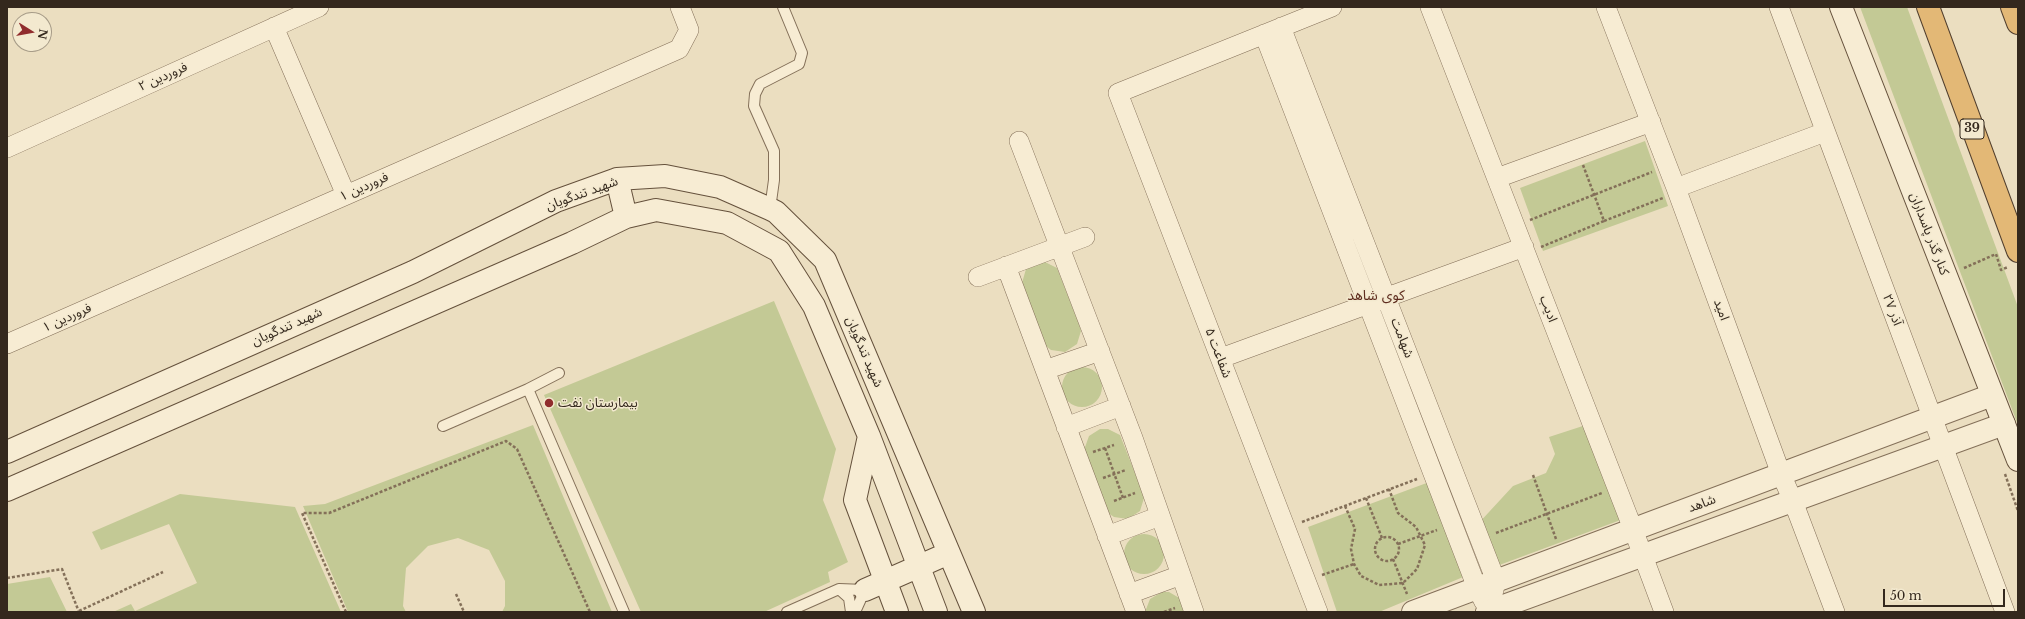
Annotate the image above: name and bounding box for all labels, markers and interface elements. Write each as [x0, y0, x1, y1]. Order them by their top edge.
north arrow [12, 12, 52, 52]
text: N [35, 28, 51, 41]
street label: فروردین ۲ [136, 59, 190, 95]
road number: 39 [1960, 119, 1984, 139]
street label: فروردین ۱ [337, 169, 391, 205]
street label: شهید تندگویان [544, 174, 620, 214]
street label: کنار گذر پاسداران [1906, 191, 1952, 277]
district label: کوی شاهد [1347, 288, 1405, 304]
street label: آذر ۲۷ [1879, 292, 1905, 328]
street label: ادیب [1536, 293, 1560, 325]
street label: امید [1710, 297, 1732, 323]
street label: فروردین ۱ [40, 300, 94, 336]
street label: شهید تندگویان [249, 304, 325, 350]
street label: شهید تندگویان [842, 314, 886, 390]
street label: شهامت [1387, 316, 1417, 360]
street label: شفاعت ۵ [1201, 326, 1235, 380]
place label: بیمارستان نفت [558, 395, 638, 411]
marker: بیمارستان نفت [543, 397, 555, 409]
street label: شاهد [1686, 492, 1718, 516]
scale bar [1885, 581, 2007, 607]
text: 50 m [1890, 588, 1922, 603]

